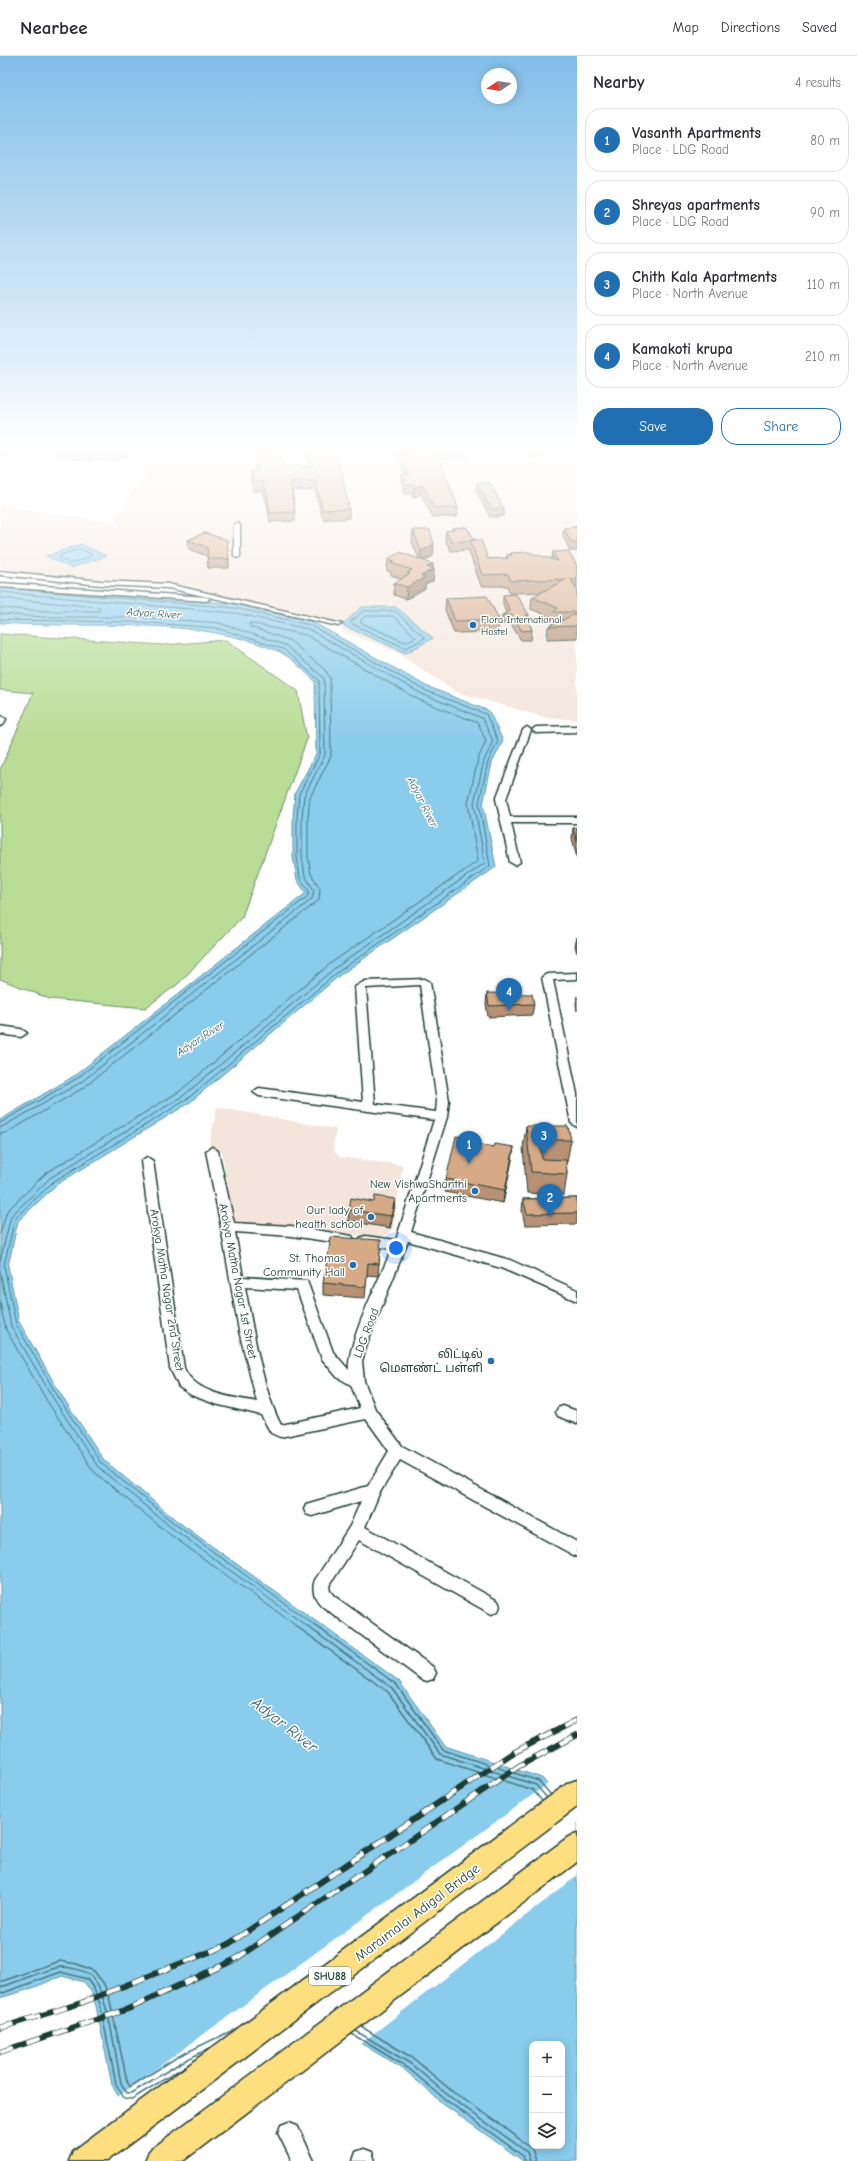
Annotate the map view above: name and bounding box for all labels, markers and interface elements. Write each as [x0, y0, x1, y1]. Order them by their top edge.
text: Nearbee [20, 17, 88, 39]
text: Map [672, 19, 699, 36]
text: Directions [721, 19, 780, 36]
text: Saved [802, 19, 837, 36]
north arrow [481, 68, 517, 104]
text: Nearby [593, 73, 644, 92]
text: 4 results [795, 75, 841, 90]
text: Vasanth Apartments [632, 124, 761, 142]
text: 1 [604, 133, 610, 148]
text: 80 m [810, 133, 840, 148]
text: Place · LDG Road [632, 142, 729, 157]
text: Shreyas apartments [632, 196, 760, 214]
text: 2 [604, 205, 610, 220]
text: 90 m [810, 205, 840, 220]
text: Place · LDG Road [632, 214, 729, 229]
text: Chith Kala Apartments [632, 268, 777, 286]
text: 3 [604, 277, 610, 292]
text: 110 m [807, 277, 840, 292]
text: Place · North Avenue [632, 286, 748, 301]
text: Kamakoti krupa [632, 340, 733, 358]
text: 4 [604, 349, 610, 364]
text: 210 m [805, 349, 840, 364]
text: Place · North Avenue [632, 358, 748, 373]
button: Save [593, 408, 713, 445]
button: Share [721, 408, 841, 445]
water label: Adyar River [125, 605, 182, 622]
place label: Flora International Hostel [481, 614, 562, 638]
marker: Flora International Hostel [468, 620, 478, 630]
water label: Adyar River [404, 774, 441, 830]
pin: 4 [496, 978, 522, 1011]
water label: Adyar River [173, 1018, 227, 1059]
pin: 3 [531, 1122, 557, 1155]
pin: 1 [456, 1131, 482, 1164]
place label: New VishwaShanthi Apartments [370, 1177, 467, 1205]
pin: 2 [537, 1184, 563, 1217]
marker: New VishwaShanthi Apartments [470, 1186, 480, 1196]
street label: Arokya Matha Nagar 1st Street [216, 1202, 260, 1360]
place label: Our lady of health school [295, 1203, 364, 1231]
street label: Arokya Matha Nagar 2nd Street [147, 1208, 187, 1373]
marker: Our lady of health school [366, 1212, 376, 1222]
your location [386, 1238, 406, 1258]
place label: St. Thomas Community Hall [263, 1251, 345, 1279]
marker: St. Thomas Community Hall [348, 1260, 358, 1270]
street label: LDG Road [350, 1306, 382, 1360]
place label: லிட்டில் மௌண்ட் பள்ளி [380, 1347, 483, 1375]
marker: லிட்டில் மௌண்ட் பள்ளி [486, 1356, 496, 1366]
water label: Adyar River [247, 1693, 322, 1757]
street label: Maraimalai Adigal Bridge [351, 1860, 483, 1965]
road number: SHU88 [309, 1967, 351, 1985]
map controls [529, 2041, 565, 2149]
button: + [529, 2041, 565, 2077]
button: − [529, 2077, 565, 2113]
button: layers [529, 2113, 565, 2149]

